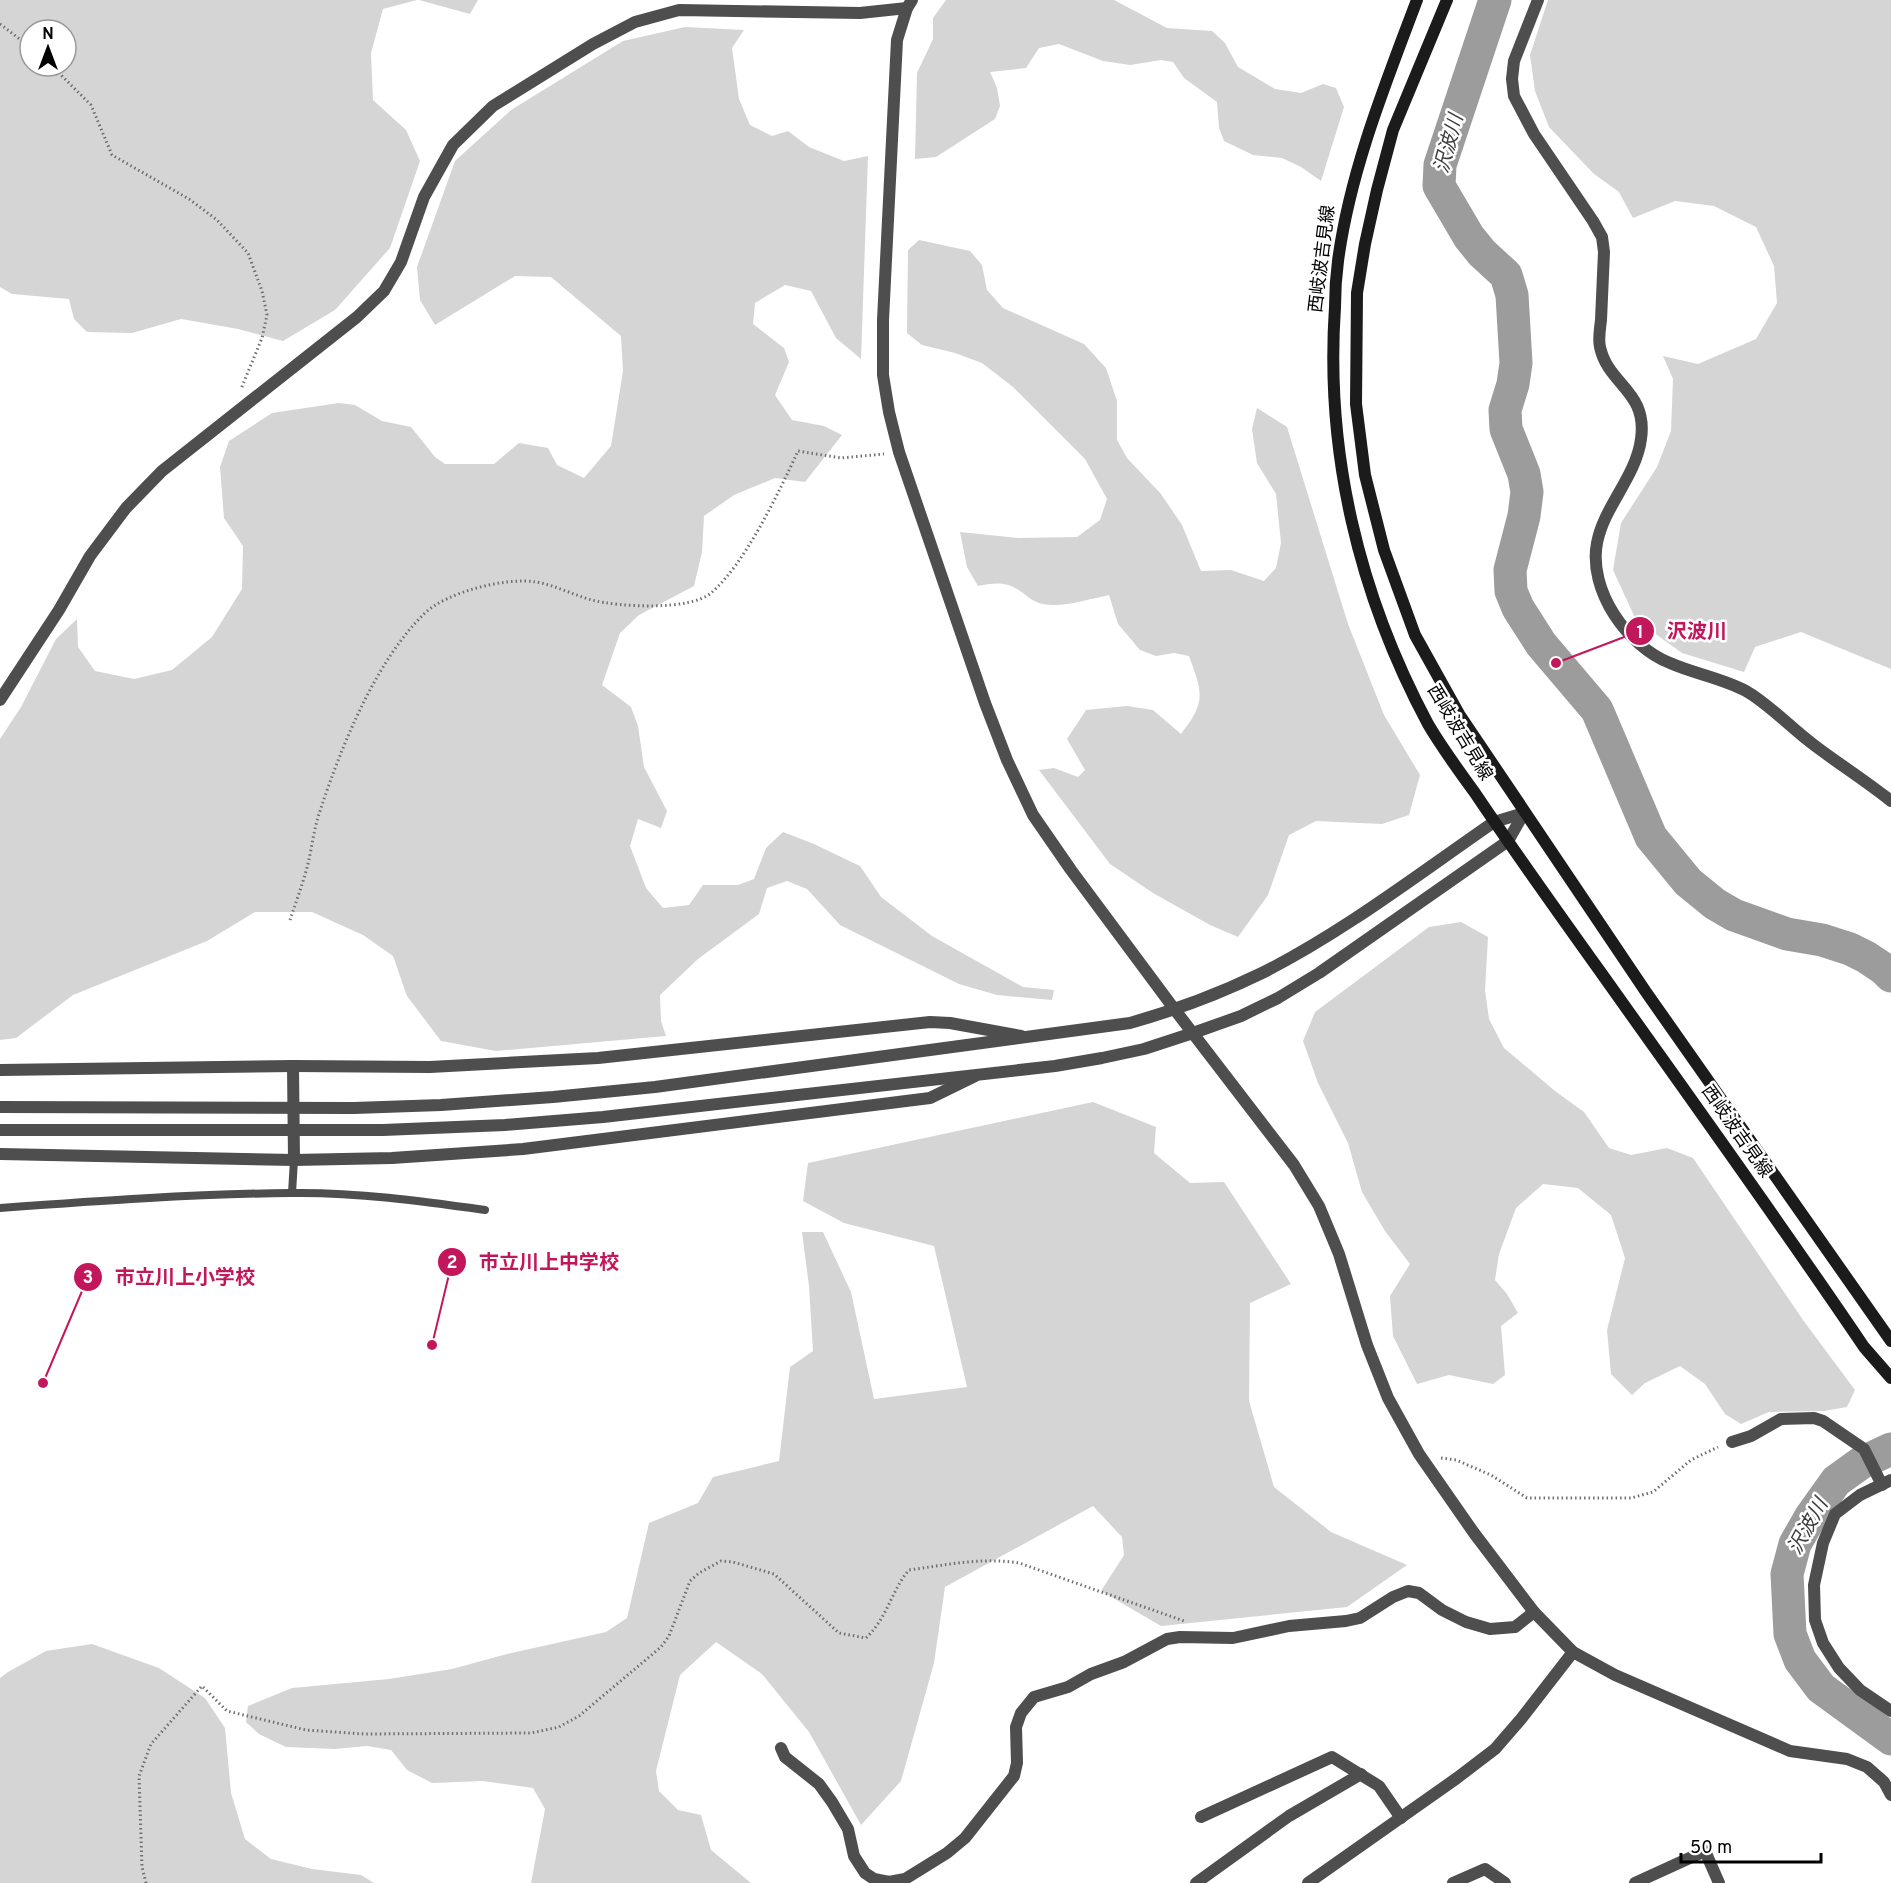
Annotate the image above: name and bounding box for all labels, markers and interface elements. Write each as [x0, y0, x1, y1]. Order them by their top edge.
north arrow [18, 18, 78, 78]
text: N [42, 25, 54, 45]
water label: 沢波川 [1430, 110, 1471, 176]
street label: 西岐波吉見線 [1305, 204, 1341, 314]
callout: 沢波川 [1625, 612, 1739, 650]
text: 沢波川 [1667, 620, 1727, 646]
text: 1 [1636, 622, 1644, 645]
street label: 西岐波吉見線 [1421, 681, 1497, 785]
street label: 西岐波吉見線 [1696, 1081, 1776, 1183]
callout: 市立川上中学校 [437, 1243, 631, 1281]
text: 市立川上中学校 [479, 1251, 619, 1277]
text: 2 [446, 1252, 458, 1275]
callout: 市立川上小学校 [73, 1258, 267, 1296]
text: 市立川上小学校 [115, 1266, 255, 1292]
text: 3 [83, 1267, 93, 1290]
water label: 沢波川 [1783, 1493, 1836, 1560]
scale bar [1681, 1826, 1820, 1864]
text: 50 m [1690, 1837, 1732, 1860]

